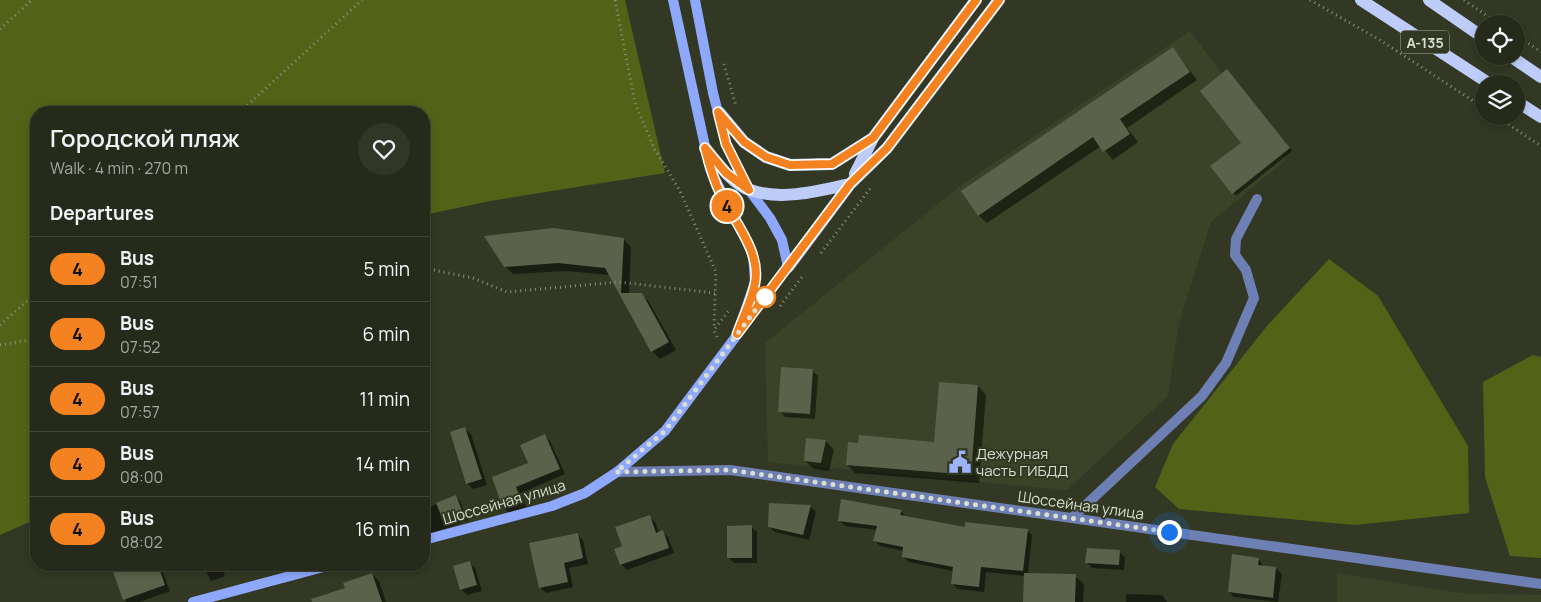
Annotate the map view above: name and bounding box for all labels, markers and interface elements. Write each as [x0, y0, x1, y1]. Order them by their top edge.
map controls [1475, 15, 1525, 125]
button: locate [1475, 15, 1525, 65]
road number: А-135 [1401, 31, 1449, 54]
button: layers [1475, 75, 1525, 125]
text: Городской пляж [50, 121, 240, 154]
button: heart [358, 123, 410, 175]
text: Walk · 4 min · 270 m [50, 157, 188, 179]
line badge: 4 [711, 190, 743, 222]
text: 4 [722, 194, 732, 218]
text: Departures [50, 200, 154, 226]
text: Bus [120, 245, 154, 271]
text: 5 min [363, 256, 410, 282]
text: 4 [72, 257, 83, 281]
text: 07:51 [120, 271, 158, 293]
unlabelled marker [754, 286, 776, 308]
text: Bus [120, 310, 154, 336]
text: 6 min [363, 321, 410, 347]
text: 4 [72, 322, 83, 346]
text: 07:52 [120, 336, 160, 358]
text: Bus [120, 375, 154, 401]
text: 11 min [360, 386, 410, 412]
text: 4 [72, 387, 83, 411]
text: 07:57 [120, 401, 160, 423]
text: Bus [120, 440, 154, 466]
place label: Дежурная часть ГИБДД [976, 443, 1068, 481]
public building icon: Дежурная часть ГИБДД [947, 449, 973, 475]
text: 14 min [356, 451, 410, 477]
text: 4 [72, 452, 83, 476]
text: 08:00 [120, 466, 163, 488]
street label: Шоссейная улица [440, 474, 568, 530]
street label: Шоссейная улица [1017, 486, 1145, 524]
text: Bus [120, 505, 154, 531]
text: 16 min [355, 516, 410, 542]
text: 4 [72, 517, 83, 541]
your location [1157, 520, 1182, 545]
text: 08:02 [120, 531, 163, 553]

